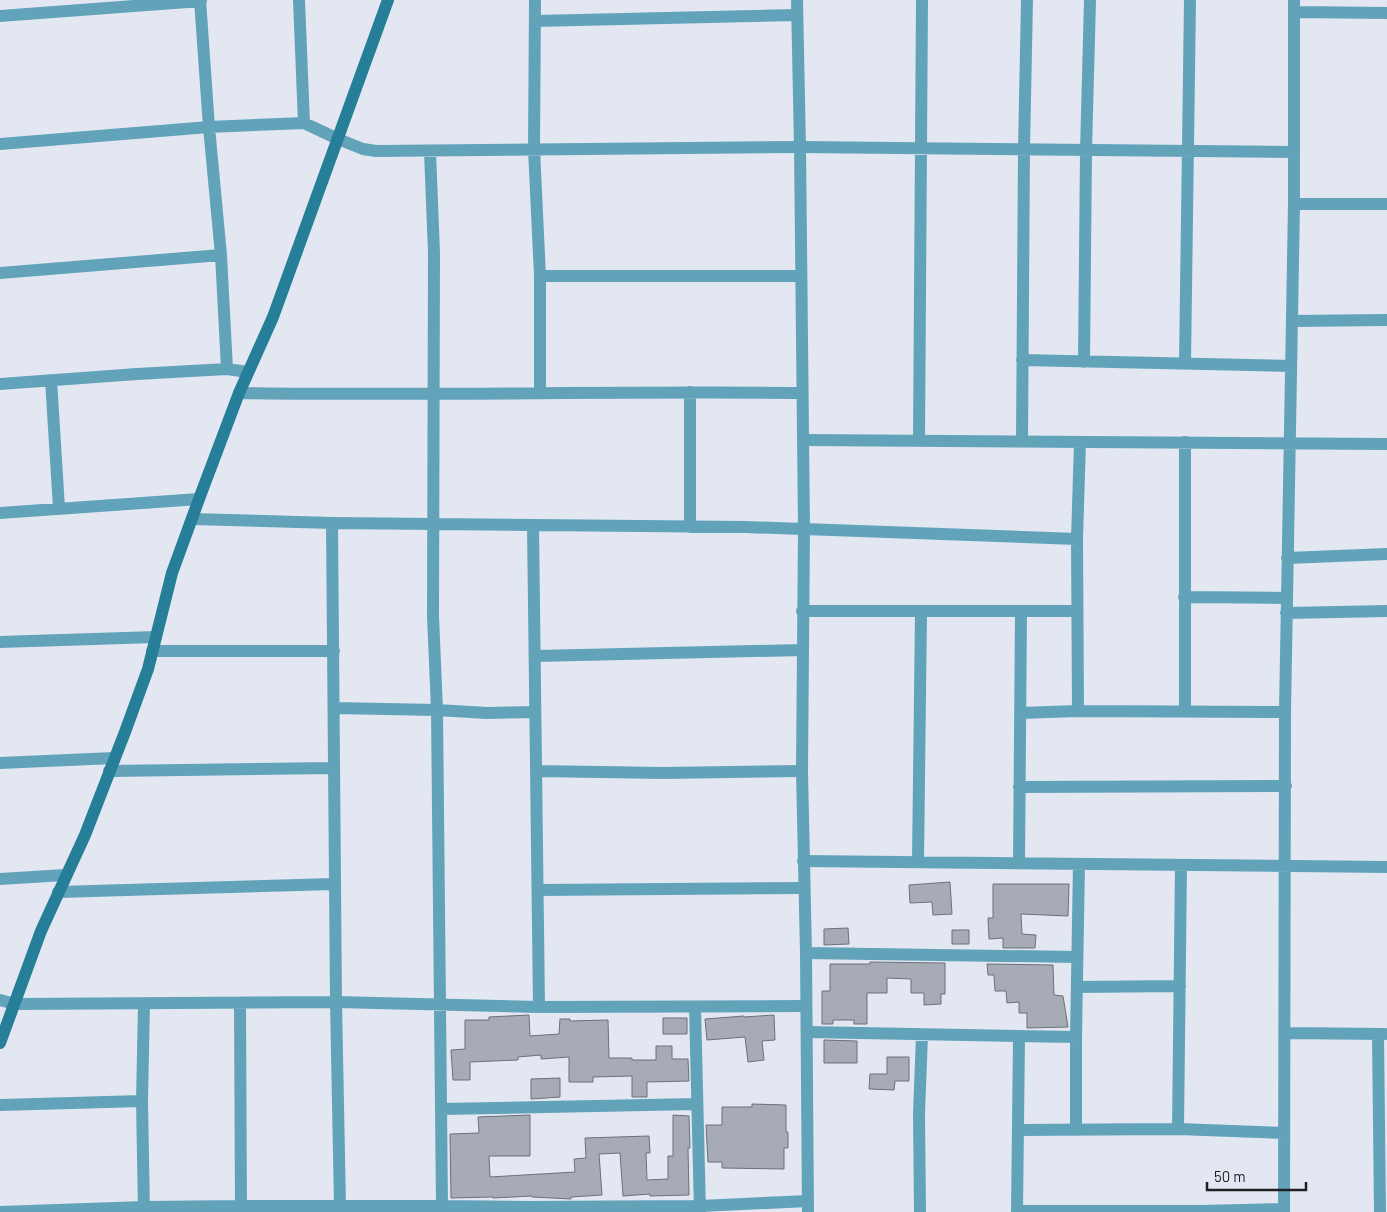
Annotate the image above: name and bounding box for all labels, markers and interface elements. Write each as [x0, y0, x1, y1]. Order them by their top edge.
scale bar [1207, 1160, 1306, 1192]
text: 50 m [1214, 1167, 1246, 1185]

